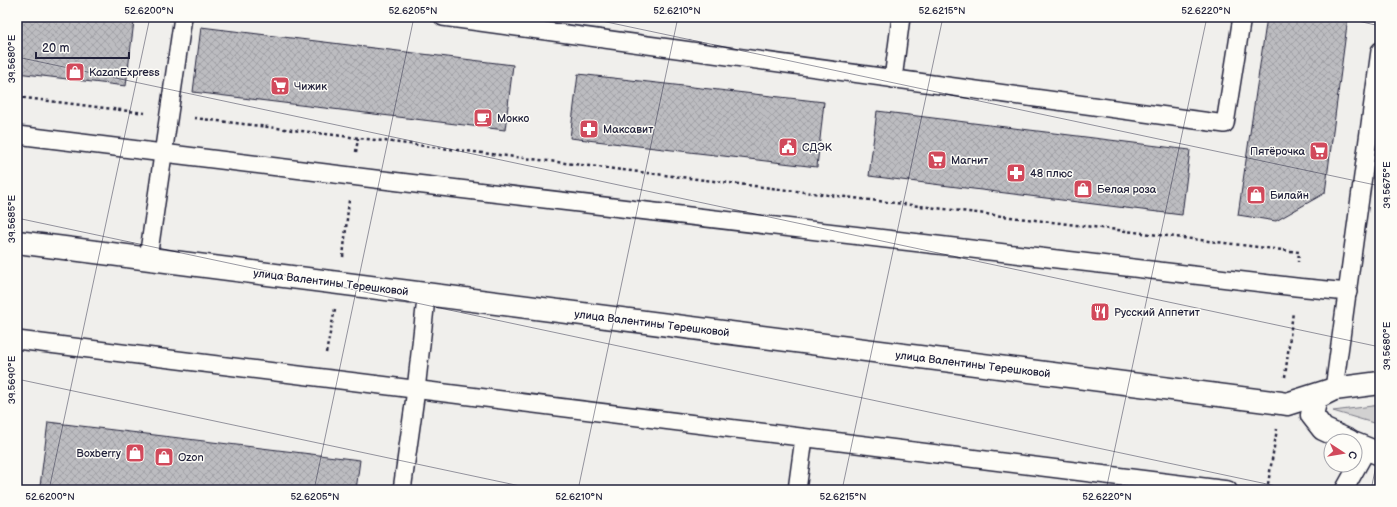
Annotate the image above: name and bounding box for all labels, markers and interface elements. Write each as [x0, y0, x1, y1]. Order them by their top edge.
text: 52.6200°N [124, 5, 174, 17]
text: 52.6205°N [388, 5, 438, 17]
text: 52.6210°N [653, 5, 701, 17]
text: 52.6215°N [918, 5, 966, 17]
text: 52.6220°N [1181, 5, 1231, 17]
text: 39.5680°E [6, 34, 18, 83]
scale bar [36, 34, 129, 60]
text: 20 m [42, 41, 69, 56]
shop icon: KazanExpress [64, 61, 86, 83]
place label: KazanExpress [89, 66, 160, 79]
supermarket icon: Чижик [269, 75, 291, 97]
place label: Чижик [294, 80, 327, 93]
cafe icon: Мокко [472, 107, 494, 129]
place label: Мокко [497, 112, 529, 125]
pharmacy icon: Максавит [578, 118, 600, 140]
place label: Максавит [603, 123, 653, 136]
public building icon: СДЭК [777, 136, 799, 158]
supermarket icon: Пятёрочка [1308, 140, 1330, 162]
place label: СДЭК [802, 141, 833, 154]
place label: Пятёрочка [1250, 145, 1305, 158]
supermarket icon: Магнит [926, 149, 948, 171]
place label: Магнит [951, 154, 988, 167]
text: 39.5675°E [1381, 161, 1393, 209]
pharmacy icon: 48 плюс [1005, 162, 1027, 184]
place label: 48 плюс [1030, 167, 1073, 180]
shop icon: Белая роза [1072, 178, 1094, 200]
place label: Белая роза [1097, 183, 1157, 196]
shop icon: Билайн [1245, 184, 1267, 206]
place label: Билайн [1270, 189, 1309, 202]
text: 39.5685°E [6, 194, 18, 243]
street label: улица Валентины Терешковой [253, 267, 409, 298]
restaurant icon: Русский Аппетит [1089, 301, 1111, 323]
place label: Русский Аппетит [1114, 306, 1200, 319]
street label: улица Валентины Терешковой [574, 308, 730, 339]
text: 39.5680°E [1381, 321, 1393, 370]
street label: улица Валентины Терешковой [895, 349, 1051, 380]
text: 39.5690°E [6, 355, 18, 404]
north arrow [1323, 433, 1363, 473]
shop icon: Boxberry [124, 442, 146, 464]
shop icon: Ozon [153, 446, 175, 468]
place label: Boxberry [76, 447, 121, 460]
text: С [1345, 450, 1359, 460]
place label: Ozon [178, 451, 204, 464]
text: 52.6200°N [25, 491, 75, 503]
text: 52.6205°N [290, 491, 340, 503]
text: 52.6210°N [555, 491, 603, 503]
text: 52.6215°N [819, 491, 867, 503]
text: 52.6220°N [1082, 491, 1132, 503]

